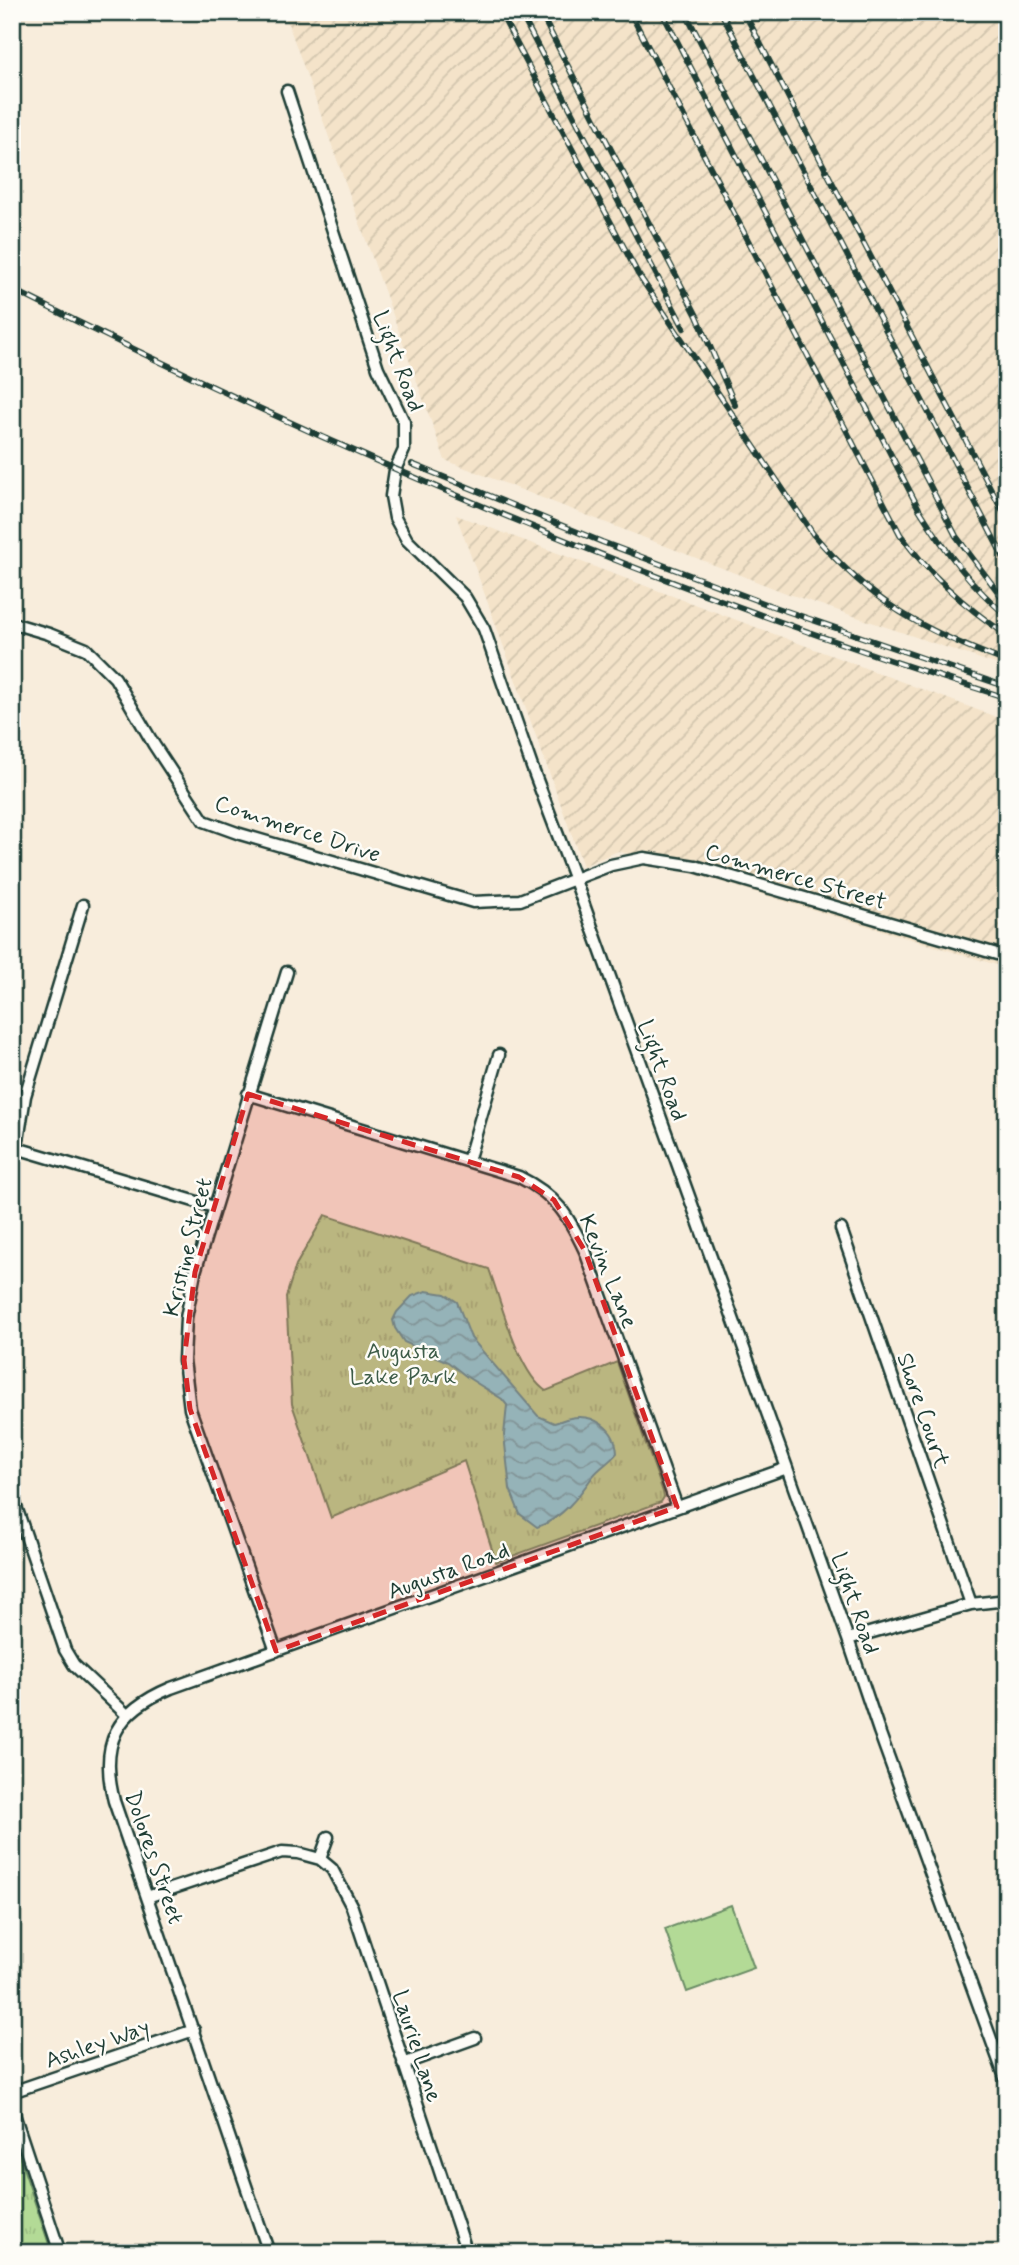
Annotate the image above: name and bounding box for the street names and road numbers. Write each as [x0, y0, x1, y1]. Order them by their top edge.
street label: Light Road [362, 307, 430, 417]
street label: Commerce Drive [211, 789, 384, 871]
street label: Commerce Street [701, 838, 890, 918]
street label: Light Road [627, 1016, 693, 1126]
street label: Kristine Street [157, 1175, 221, 1320]
street label: Kevin Lane [571, 1210, 644, 1333]
street label: Shore Court [888, 1349, 956, 1473]
street label: Augusta Road [384, 1536, 514, 1608]
street label: Light Road [821, 1549, 885, 1659]
street label: Dolores Street [116, 1787, 190, 1928]
street label: Laurie Lane [384, 1987, 448, 2107]
street label: Ashley Way [41, 2013, 154, 2077]

